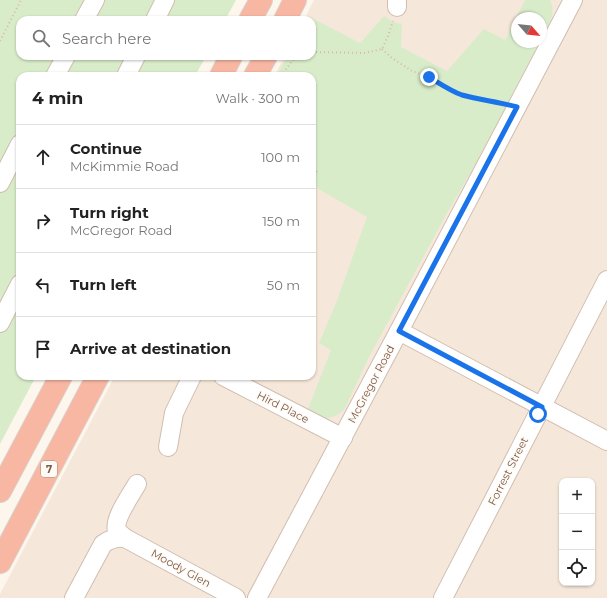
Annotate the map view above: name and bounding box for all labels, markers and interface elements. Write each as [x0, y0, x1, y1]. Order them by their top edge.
north arrow [511, 12, 547, 48]
search box [16, 16, 316, 60]
icon: search [30, 27, 52, 49]
text: Search here [62, 29, 151, 48]
route end [420, 68, 438, 86]
text: 4 min [32, 88, 83, 108]
text: Walk · 300 m [215, 90, 300, 106]
text: Continue [70, 139, 142, 158]
icon: ahead [32, 146, 54, 168]
text: 100 m [261, 149, 300, 165]
text: McKimmie Road [70, 158, 179, 174]
text: Turn right [70, 203, 149, 222]
icon: right [32, 210, 54, 232]
text: 150 m [262, 213, 300, 229]
text: McGregor Road [70, 222, 172, 238]
icon: left [32, 274, 54, 296]
text: Turn left [70, 275, 137, 294]
text: 50 m [267, 277, 300, 293]
icon: arrive [32, 338, 54, 360]
text: Arrive at destination [70, 339, 231, 358]
street label: McGregor Road [344, 342, 398, 426]
street label: Hird Place [255, 388, 312, 426]
route start [529, 405, 547, 423]
street label: Forrest Street [485, 434, 531, 508]
road number: 7 [41, 461, 57, 477]
map controls [559, 478, 595, 586]
button: + [559, 478, 595, 514]
button: − [559, 514, 595, 550]
street label: Moody Glen [149, 546, 213, 590]
button: locate [559, 550, 595, 586]

